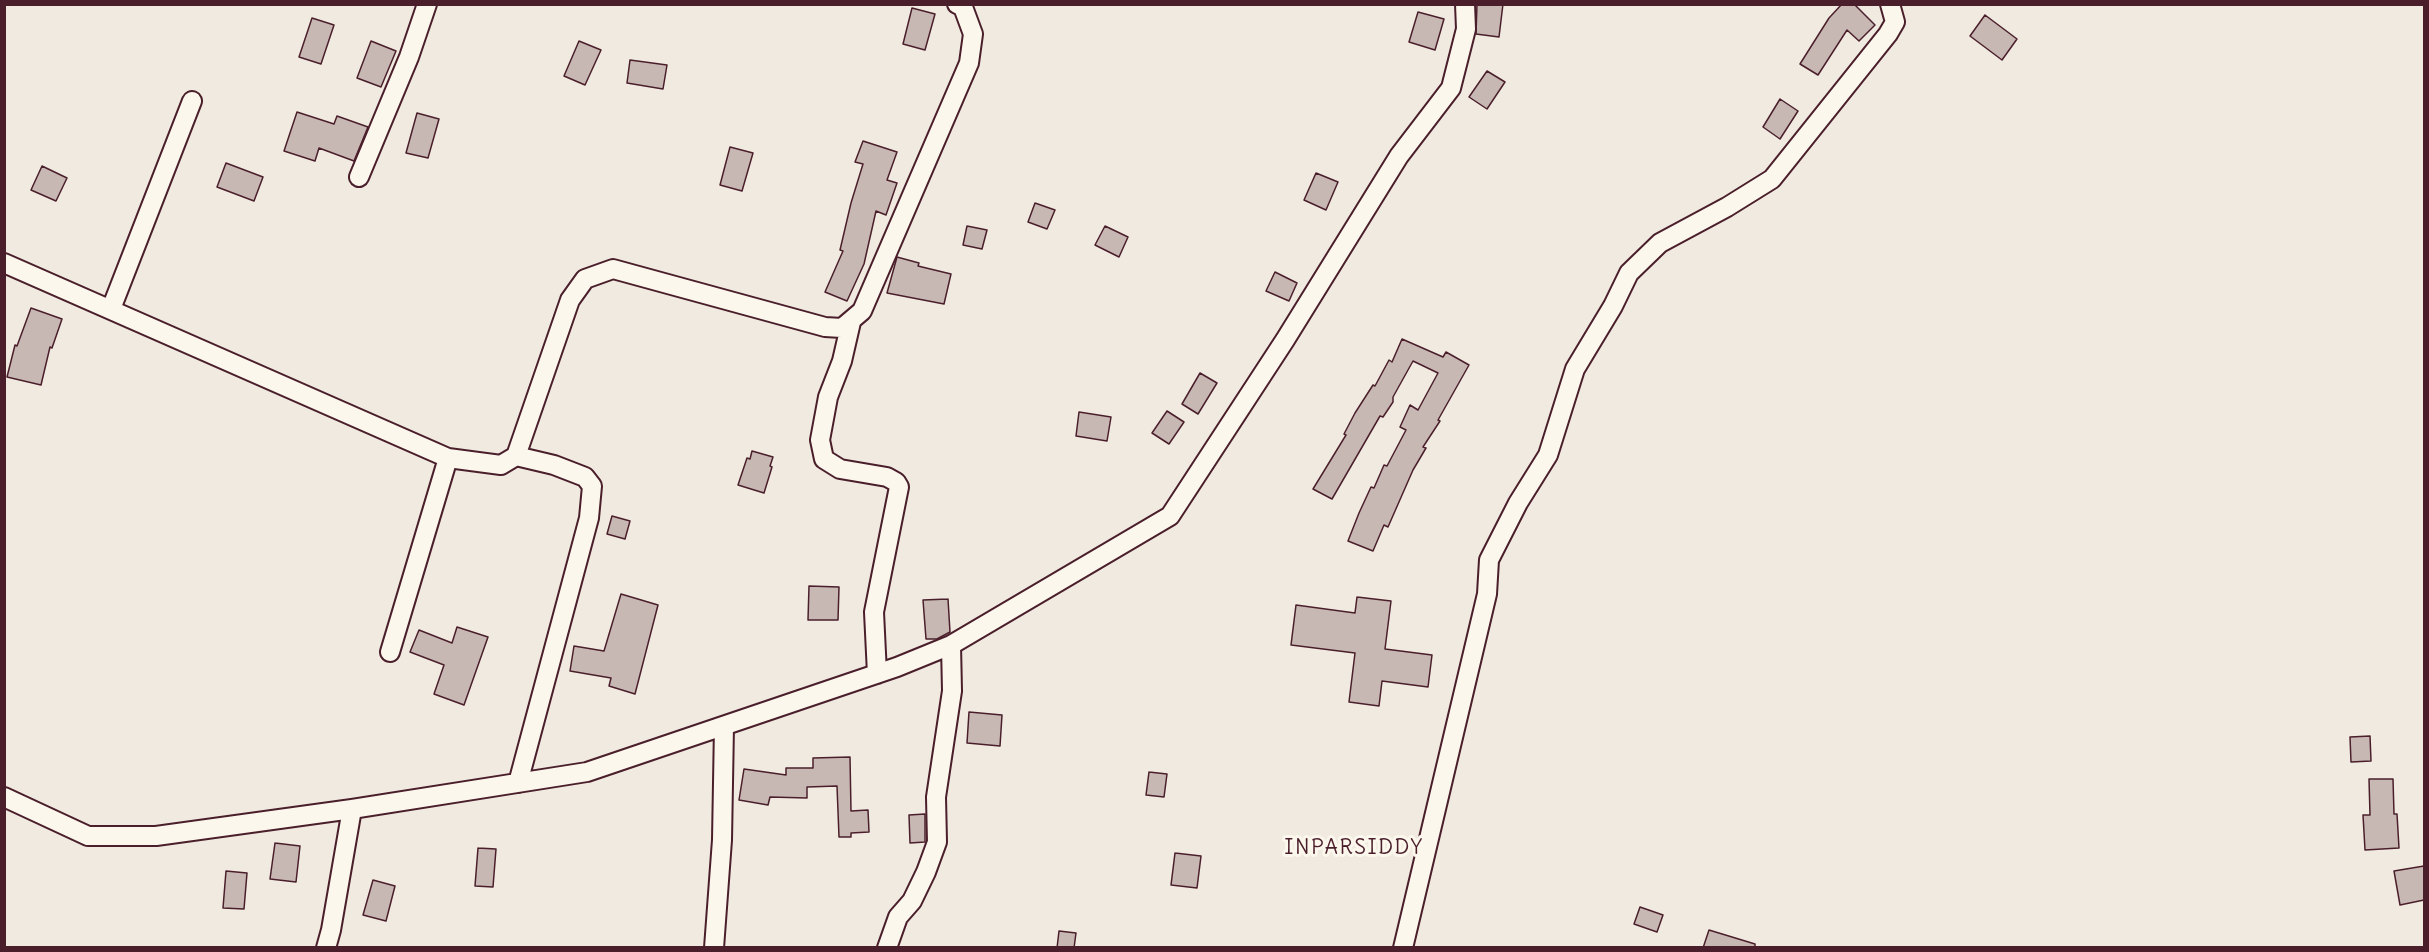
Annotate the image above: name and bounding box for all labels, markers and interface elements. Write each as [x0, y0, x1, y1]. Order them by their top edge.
district label: INPARSIDDY [1284, 835, 1424, 861]

